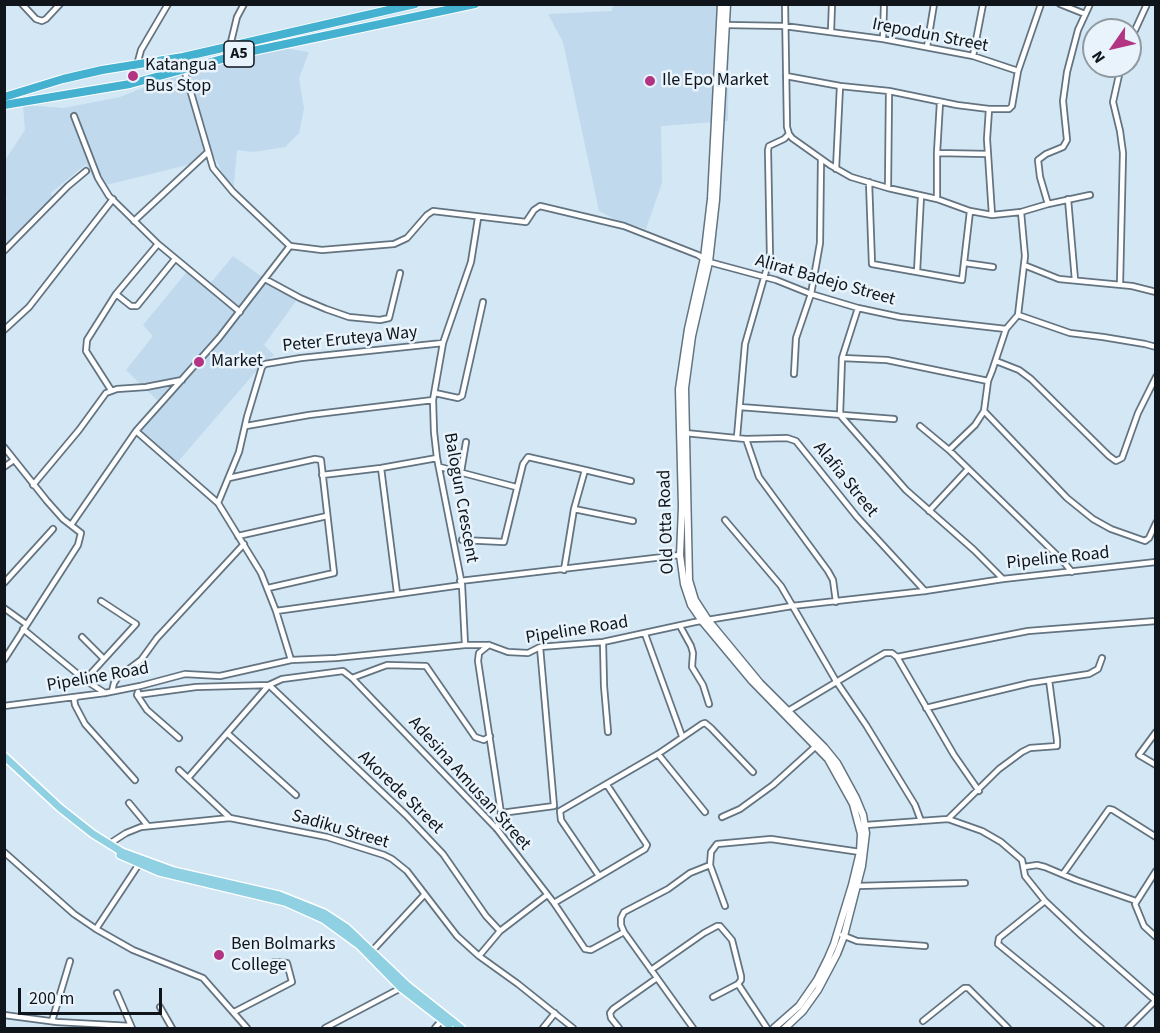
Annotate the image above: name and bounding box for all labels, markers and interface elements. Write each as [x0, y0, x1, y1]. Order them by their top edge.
street label: Irepodun Street [870, 14, 990, 58]
north arrow [1082, 18, 1142, 78]
road number: A5 [224, 41, 254, 67]
text: N [1087, 46, 1111, 68]
place label: Katangua Bus Stop [145, 55, 217, 98]
marker: Katangua Bus Stop [126, 69, 140, 83]
place label: Ile Epo Market [662, 70, 769, 92]
marker: Ile Epo Market [643, 74, 657, 88]
street label: Alirat Badejo Street [753, 251, 897, 311]
street label: Peter Eruteya Way [281, 322, 419, 358]
place label: Market [211, 351, 263, 373]
marker: Market [192, 355, 206, 369]
street label: Balogun Crescent [438, 431, 482, 565]
street label: Alafia Street [808, 438, 882, 522]
street label: Old Otta Road [654, 469, 680, 575]
street label: Pipeline Road [1005, 543, 1111, 575]
street label: Pipeline Road [524, 612, 630, 650]
street label: Pipeline Road [45, 658, 151, 698]
street label: Adesina Amusan Street [403, 713, 535, 855]
street label: Akorede Street [353, 747, 447, 839]
street label: Sadiku Street [289, 806, 391, 854]
place label: Ben Bolmarks College [231, 934, 336, 976]
marker: Ben Bolmarks College [212, 948, 226, 962]
scale bar [21, 976, 165, 1014]
text: 200 m [29, 986, 74, 1011]

